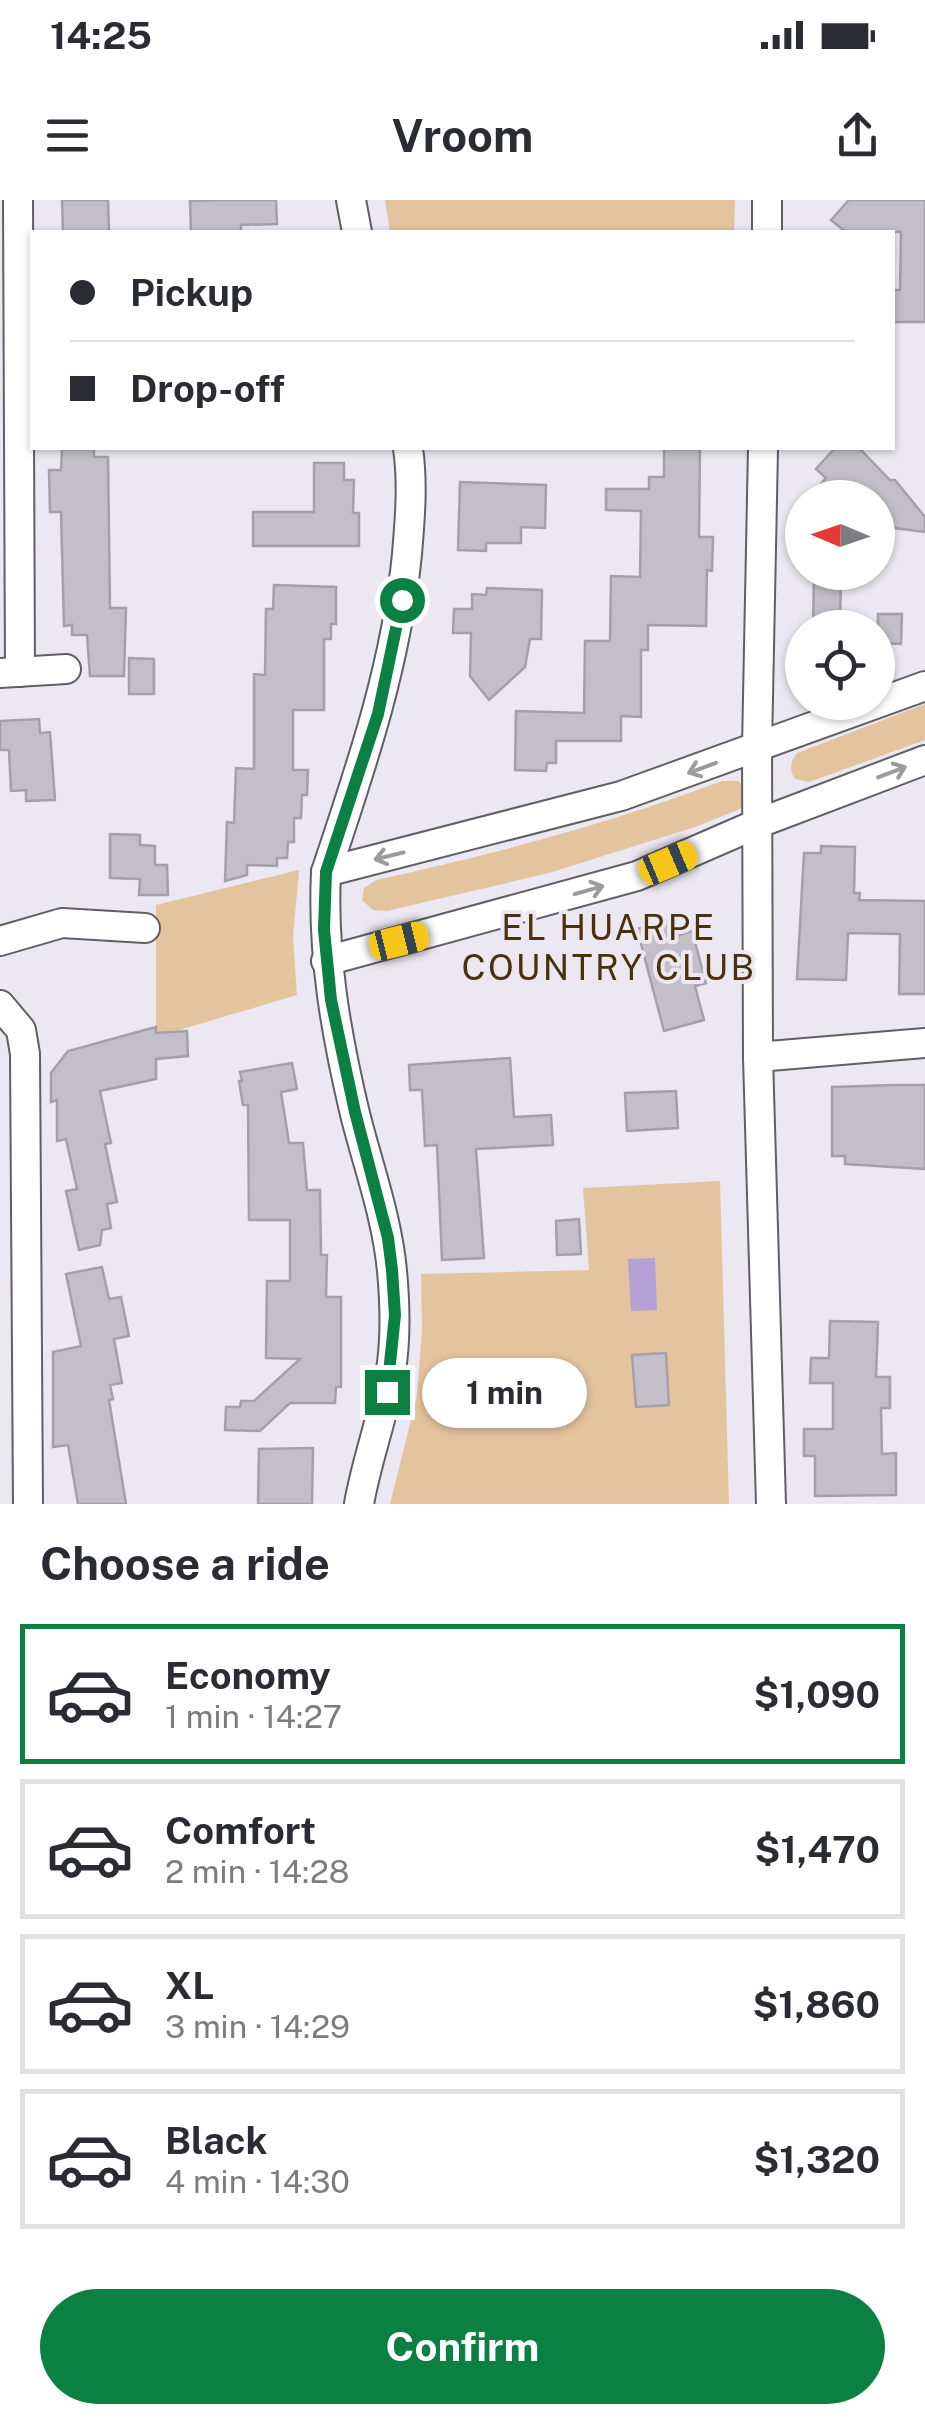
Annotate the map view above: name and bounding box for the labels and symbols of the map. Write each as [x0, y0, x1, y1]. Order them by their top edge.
north arrow [785, 480, 895, 590]
route start [380, 578, 425, 623]
one-way arrow [686, 760, 718, 778]
one-way arrow [876, 762, 906, 780]
car [635, 837, 701, 889]
one-way arrow [374, 848, 406, 866]
one-way arrow [573, 880, 604, 898]
district label: EL HUARPE COUNTRY CLUB [461, 907, 757, 988]
car [366, 919, 432, 963]
callout: 1 min [422, 1357, 587, 1427]
route end [365, 1370, 410, 1415]

